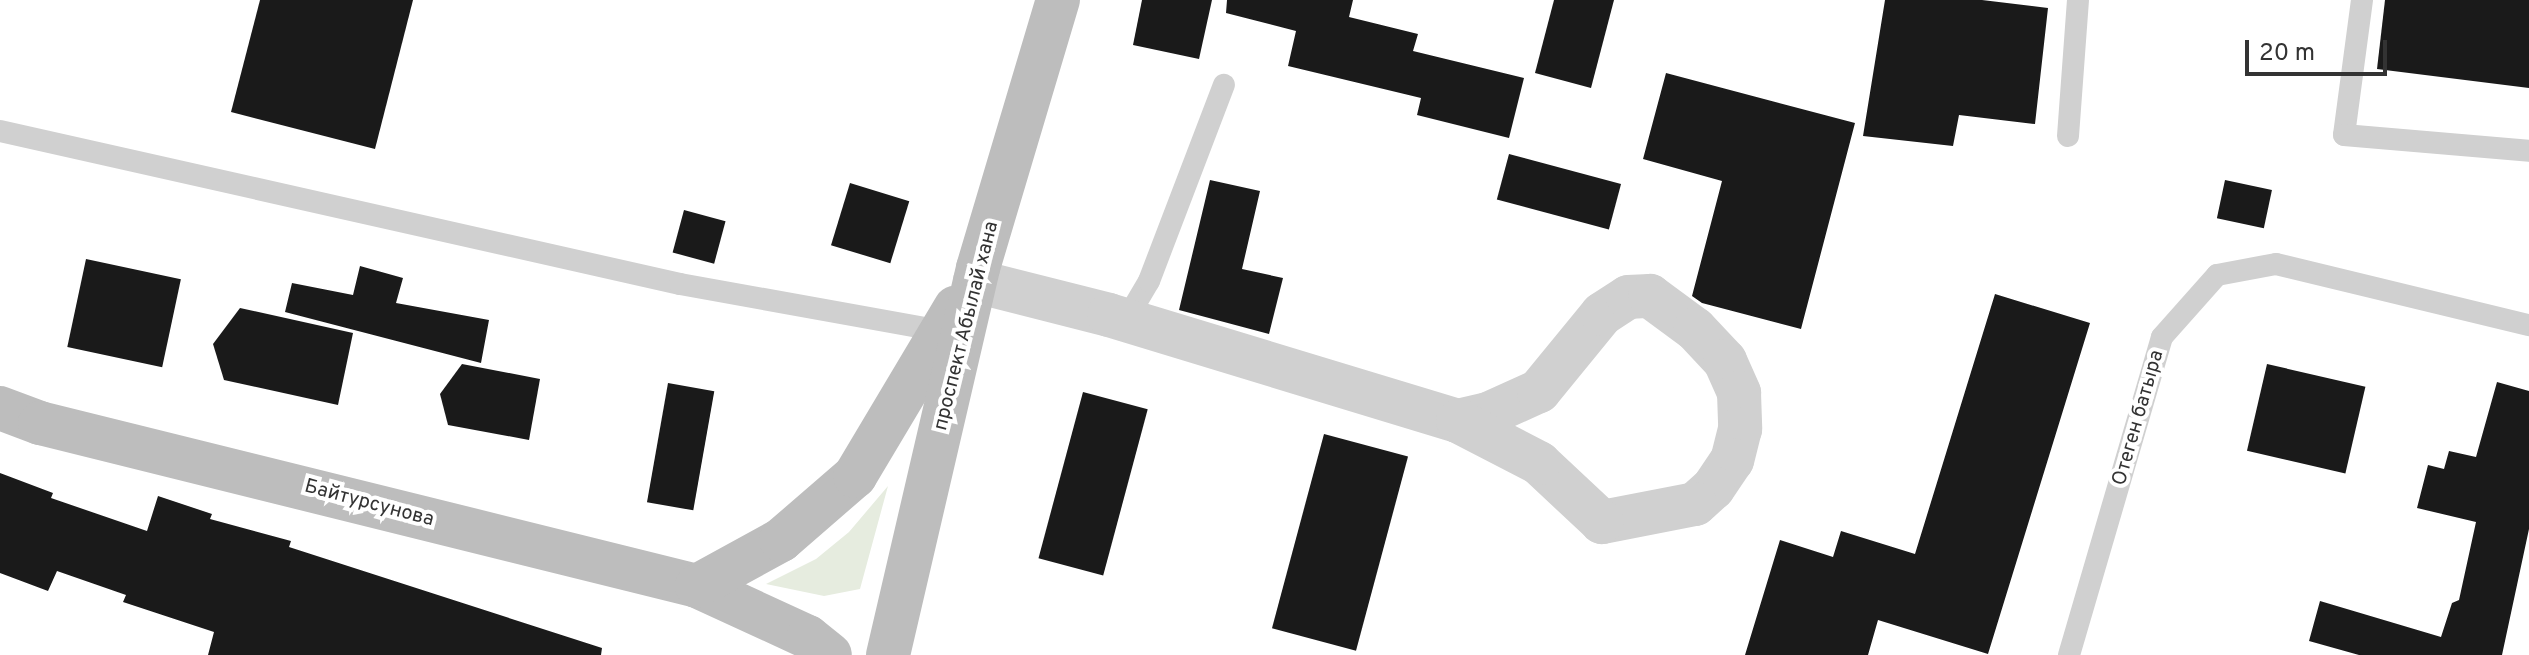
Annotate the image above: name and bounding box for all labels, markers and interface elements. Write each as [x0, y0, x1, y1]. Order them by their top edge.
scale bar [2249, 24, 2391, 74]
text: 20 m [2259, 39, 2315, 69]
street label: проспект Абылай хана [929, 219, 1005, 433]
street label: Отеген батыра [2108, 348, 2170, 488]
street label: Байтурсунова [302, 475, 436, 533]

